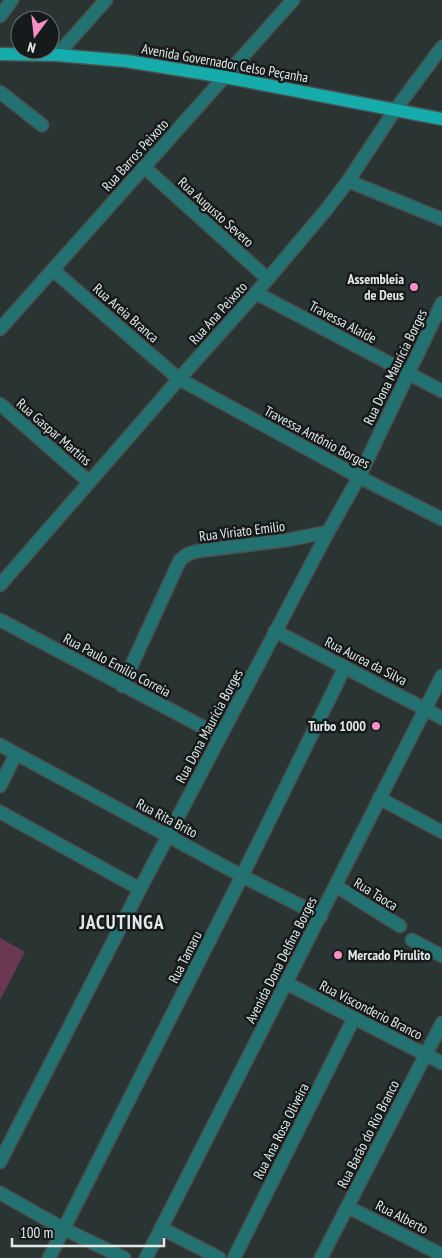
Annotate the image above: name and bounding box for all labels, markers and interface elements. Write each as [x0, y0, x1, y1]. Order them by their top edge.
north arrow [10, 10, 60, 60]
text: N [26, 38, 38, 57]
street label: Avenida Governador Celso Peçanha [140, 39, 310, 87]
street label: Rua Barros Peixoto [98, 115, 172, 195]
street label: Rua Augusto Severo [174, 173, 258, 251]
place label: Assembleia de Deus [346, 270, 404, 304]
street label: Rua Ana Peixoto [185, 278, 251, 348]
street label: Rua Areia Branca [89, 279, 163, 347]
marker: Assembleia de Deus [408, 281, 420, 293]
street label: Travessa Alaíde [306, 297, 380, 347]
street label: Rua Dona Maurícia Borges [359, 306, 431, 428]
street label: Rua Gaspar Martins [13, 395, 95, 470]
street label: Travessa Antônio Borges [261, 402, 373, 473]
street label: Rua Viriato Emilio [198, 517, 286, 545]
street label: Rua Paulo Emilio Correia [60, 629, 174, 701]
street label: Rua Aurea da Silva [322, 633, 410, 689]
street label: Rua Dona Maurícia Borges [171, 666, 247, 786]
place label: Turbo 1000 [308, 717, 366, 735]
marker: Turbo 1000 [370, 720, 382, 732]
street label: Rua Rita Brito [133, 794, 201, 842]
street label: Rua Taoca [351, 874, 401, 914]
street label: Avenida Dona Delfina Borges [241, 893, 321, 1026]
district label: JACUTINGA [79, 910, 164, 934]
street label: Rua Tamaru [164, 928, 206, 986]
place label: Mercado Pirulito [348, 946, 430, 964]
marker: Mercado Pirulito [332, 949, 344, 961]
street label: Rua Visconderio Branco [317, 976, 425, 1044]
street label: Rua Barão do Rio Branco [333, 1077, 403, 1191]
street label: Rua Ana Rosa Oliveira [249, 1080, 313, 1182]
street label: Rua Alberto [373, 1196, 431, 1238]
scale bar [12, 1216, 165, 1248]
text: 100 m [20, 1223, 53, 1242]

